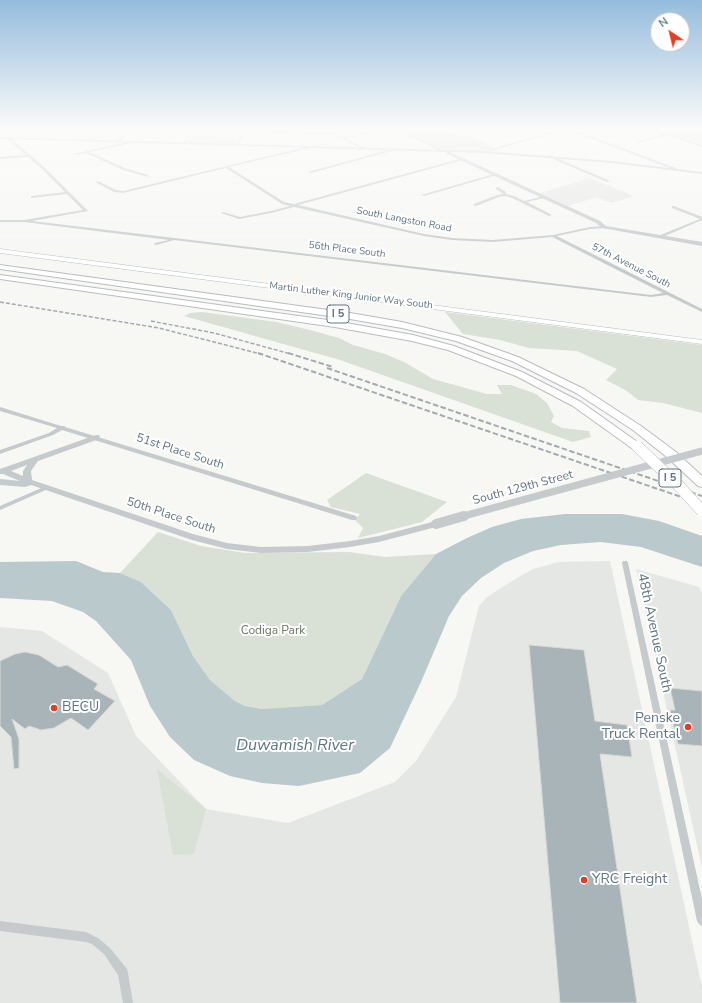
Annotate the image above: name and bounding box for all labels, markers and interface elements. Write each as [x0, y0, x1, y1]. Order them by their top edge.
north arrow [650, 12, 690, 52]
text: N [656, 14, 671, 31]
street label: South Langston Road [355, 205, 453, 235]
street label: 56th Place South [308, 239, 386, 261]
street label: 57th Avenue South [590, 241, 672, 291]
street label: Martin Luther King Junior Way South [269, 280, 433, 312]
road number: I 5 [327, 305, 349, 323]
street label: 51st Place South [134, 431, 226, 473]
street label: South 129th Street [471, 468, 575, 508]
road number: I 5 [659, 469, 681, 487]
street label: 50th Place South [125, 495, 217, 537]
street label: 48th Avenue South [633, 572, 675, 694]
park label: Codiga Park [241, 624, 305, 638]
place label: BECU [62, 700, 99, 716]
marker: BECU [49, 703, 59, 713]
place label: Penske Truck Rental [602, 711, 680, 744]
marker: Penske Truck Rental [683, 722, 693, 732]
water label: Duwamish River [236, 736, 354, 756]
place label: YRC Freight [592, 872, 667, 888]
marker: YRC Freight [579, 875, 589, 885]

